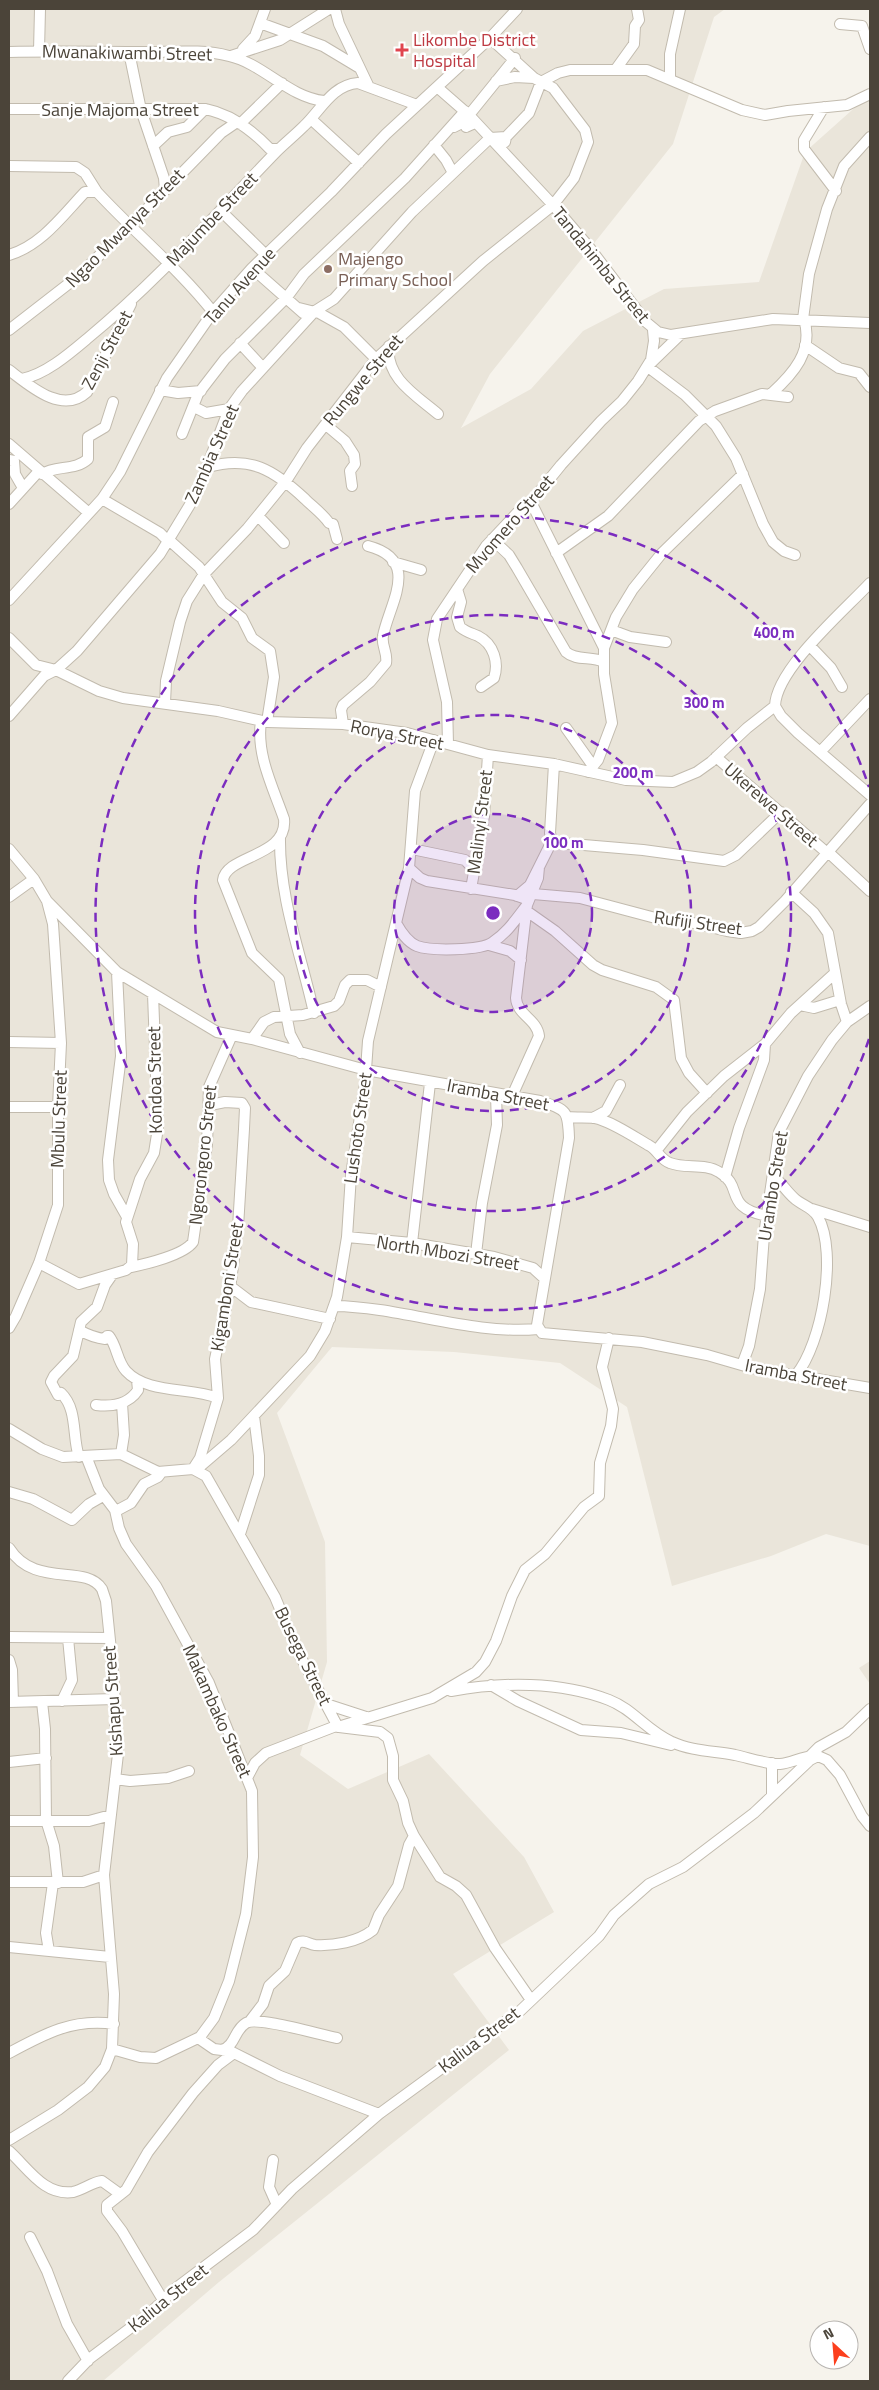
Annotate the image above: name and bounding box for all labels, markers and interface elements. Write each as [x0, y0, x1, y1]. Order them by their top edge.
place label: Likombe District Hospital [413, 26, 536, 74]
street label: Mwanakiwambi Street [42, 38, 213, 67]
marker: Likombe District Hospital [395, 43, 409, 57]
street label: Sanje Majoma Street [41, 96, 199, 123]
street label: Ngao Mwanya Street [59, 161, 191, 293]
street label: Majumbe Street [160, 165, 264, 272]
street label: Tandahimba Street [546, 201, 657, 329]
street label: Tanu Avenue [197, 241, 282, 331]
place label: Majengo Primary School [338, 245, 452, 293]
marker: Majengo Primary School [322, 263, 334, 275]
street label: Zenji Street [74, 305, 139, 394]
street label: Rungwe Street [316, 327, 410, 431]
street label: Zambia Street [178, 399, 246, 508]
street label: Mvomero Street [459, 468, 561, 579]
text: 400 m [753, 621, 795, 644]
text: 300 m [683, 691, 725, 714]
street label: Rorya Street [348, 712, 447, 757]
street label: Ukerewe Street [718, 756, 825, 854]
text: 200 m [612, 761, 654, 784]
street label: Malinyi Street [460, 768, 499, 876]
text: 100 m [542, 831, 584, 854]
street label: Rufiji Street [652, 903, 745, 942]
centre of rings [484, 904, 502, 922]
street label: Kondoa Street [140, 1025, 169, 1134]
street label: Mbulu Street [43, 1069, 74, 1169]
street label: Lushoto Street [336, 1070, 379, 1185]
street label: Iramba Street [445, 1071, 552, 1118]
street label: Ngorongoro Street [182, 1083, 223, 1226]
street label: Urambo Street [750, 1128, 795, 1243]
street label: Kigamboni Street [203, 1220, 250, 1353]
street label: North Mbozi Street [375, 1228, 522, 1277]
street label: Iramba Street [743, 1351, 850, 1398]
street label: Busega Street [268, 1602, 339, 1710]
street label: Makambako Street [176, 1640, 259, 1782]
street label: Kishapu Street [95, 1644, 130, 1757]
street label: Kaliua Street [432, 1999, 526, 2079]
street label: Kaliua Street [122, 2256, 214, 2338]
north arrow [809, 2320, 859, 2370]
text: N [819, 2321, 837, 2344]

